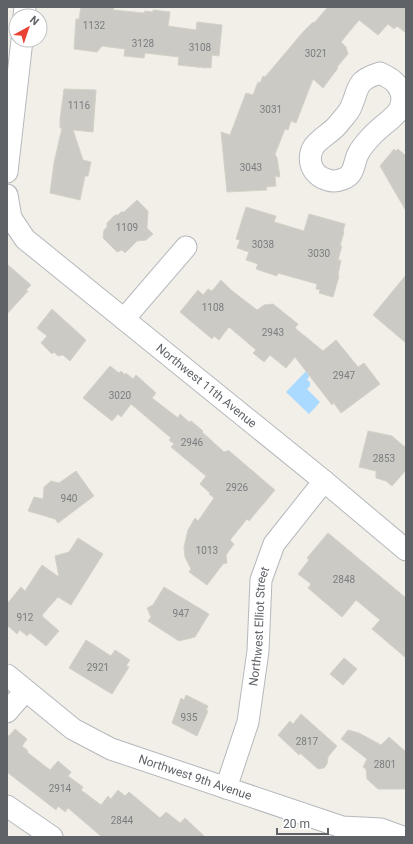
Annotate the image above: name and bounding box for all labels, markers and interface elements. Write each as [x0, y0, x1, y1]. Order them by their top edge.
north arrow [8, 8, 48, 48]
text: N [27, 13, 41, 28]
house number: 1132 [83, 20, 106, 31]
house number: 3128 [132, 38, 155, 49]
house number: 3108 [189, 42, 212, 53]
house number: 3021 [305, 48, 327, 59]
house number: 1116 [68, 100, 91, 111]
house number: 3031 [260, 104, 282, 115]
house number: 3043 [240, 162, 262, 173]
house number: 1109 [116, 222, 138, 233]
house number: 3038 [252, 239, 275, 250]
house number: 3030 [308, 248, 331, 259]
house number: 1108 [202, 302, 225, 313]
house number: 2943 [262, 327, 284, 338]
street label: Northwest 11th Avenue [153, 341, 259, 431]
house number: 2947 [333, 370, 356, 381]
house number: 3020 [109, 390, 132, 401]
house number: 2946 [181, 437, 204, 448]
house number: 2853 [373, 453, 395, 464]
house number: 2926 [226, 482, 249, 493]
house number: 940 [61, 493, 78, 504]
house number: 1013 [196, 545, 218, 556]
street label: Northwest Elliot Street [246, 565, 272, 687]
house number: 2848 [333, 574, 356, 585]
house number: 947 [173, 608, 190, 619]
house number: 912 [17, 612, 34, 623]
house number: 2921 [87, 662, 109, 673]
house number: 935 [181, 712, 198, 723]
house number: 2817 [296, 736, 319, 747]
street label: Northwest 9th Avenue [137, 752, 253, 803]
house number: 2801 [374, 759, 396, 770]
house number: 2914 [49, 783, 72, 794]
scale bar [277, 810, 328, 836]
house number: 2844 [111, 815, 134, 826]
text: 20 m [283, 817, 310, 831]

